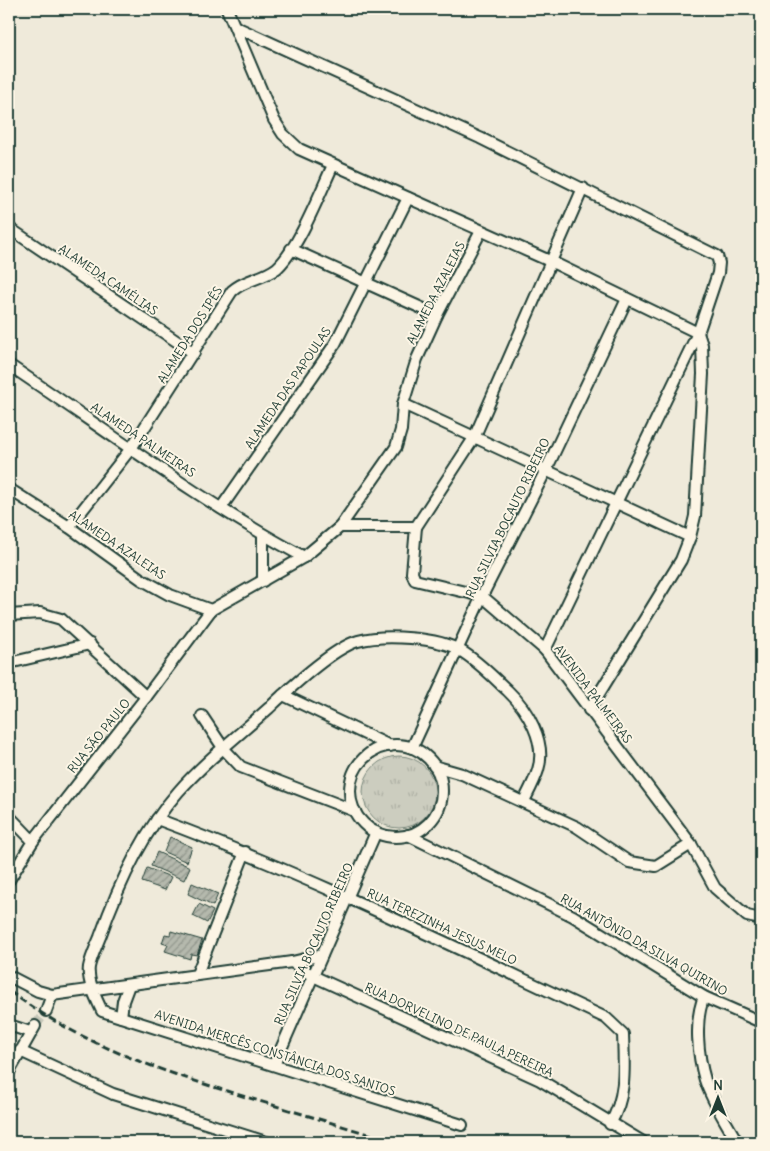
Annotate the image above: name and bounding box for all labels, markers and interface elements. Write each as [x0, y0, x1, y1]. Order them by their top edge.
street label: ALAMEDA AZALEIAS [403, 239, 468, 347]
street label: ALAMEDA CAMÉLIAS [56, 241, 161, 319]
street label: ALAMEDA DOS IPÊS [154, 283, 226, 386]
street label: ALAMEDA DAS PAPOULAS [241, 324, 334, 451]
street label: ALAMEDA PALMEIRAS [88, 399, 199, 480]
street label: RUA SILVIA BOCAUTO RIBEIRO [462, 435, 553, 600]
street label: ALAMEDA AZALEIAS [66, 507, 169, 583]
street label: AVENIDA PALMEIRAS [551, 641, 636, 746]
street label: RUA SÃO PAULO [64, 696, 133, 776]
street label: RUA SILVIA BOCAUTO RIBEIRO [271, 860, 356, 1027]
street label: RUA TEREZINHA JESUS MELO [365, 885, 520, 968]
street label: RUA ANTÔNIO DA SILVA QUIRINO [558, 891, 730, 999]
street label: RUA DORVELINO DE PAULA PEREIRA [363, 979, 556, 1080]
street label: AVENIDA MERCÊS CONSTÂNCIA DOS SANTOS [153, 1006, 398, 1099]
north arrow [692, 1074, 742, 1124]
text: N [713, 1076, 723, 1094]

